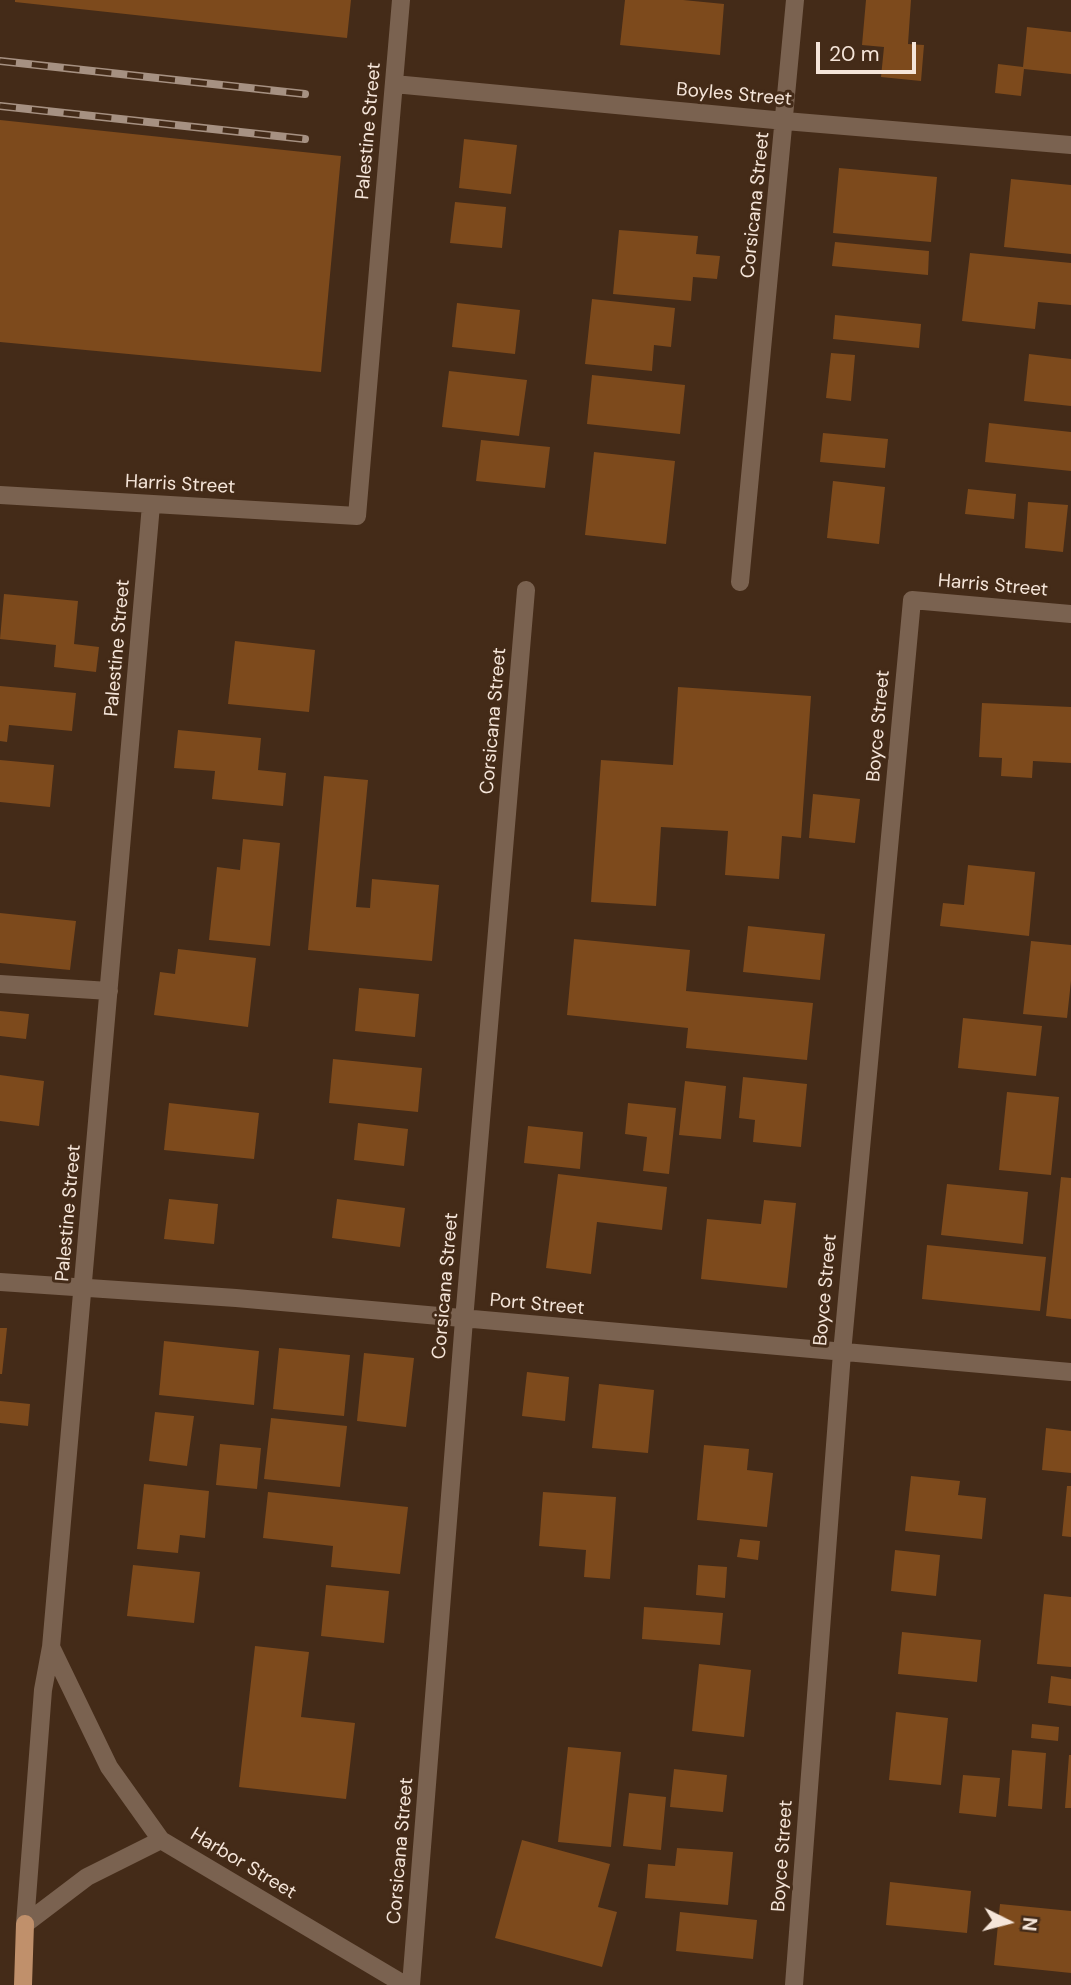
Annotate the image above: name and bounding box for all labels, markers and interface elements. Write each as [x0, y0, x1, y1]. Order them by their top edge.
scale bar [819, 28, 919, 72]
text: 20 m [829, 40, 880, 68]
street label: Palestine Street [352, 61, 386, 201]
street label: Boyles Street [675, 79, 793, 111]
street label: Corsicana Street [737, 131, 775, 279]
street label: Harris Street [124, 471, 236, 499]
street label: Harris Street [937, 570, 1049, 602]
street label: Palestine Street [101, 578, 135, 718]
street label: Corsicana Street [476, 647, 512, 795]
street label: Boyce Street [863, 669, 895, 783]
street label: Palestine Street [52, 1143, 86, 1283]
street label: Corsicana Street [428, 1212, 464, 1360]
street label: Boyce Street [810, 1233, 842, 1347]
street label: Port Street [489, 1289, 585, 1321]
street label: Corsicana Street [383, 1777, 419, 1925]
street label: Boyce Street [768, 1799, 798, 1913]
street label: Harbor Street [186, 1823, 300, 1905]
north arrow [973, 1887, 1043, 1957]
text: N [1016, 1916, 1043, 1932]

